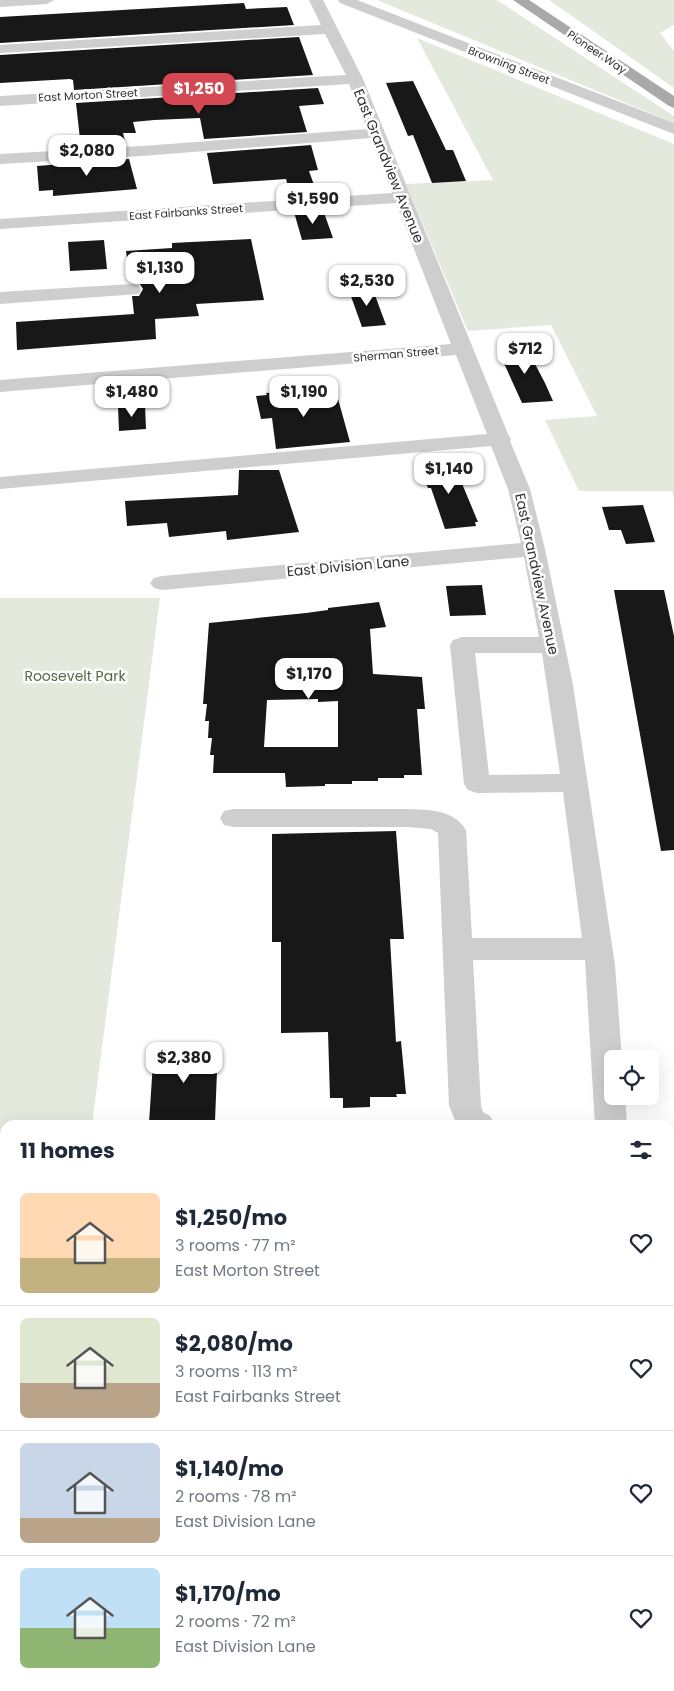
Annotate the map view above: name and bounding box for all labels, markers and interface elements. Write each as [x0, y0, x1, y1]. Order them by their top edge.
street label: Pioneer Way [564, 26, 630, 78]
street label: Browning Street [466, 42, 552, 88]
pin: $1,250 [158, 72, 240, 115]
text: $1,250 [173, 77, 225, 100]
street label: East Morton Street [38, 84, 138, 106]
street label: East Grandview Avenue [349, 86, 429, 246]
pin: $2,080 [46, 134, 128, 177]
text: $2,080 [59, 139, 115, 162]
pin: $1,590 [272, 182, 354, 225]
text: $1,590 [287, 187, 339, 210]
street label: East Fairbanks Street [129, 200, 243, 224]
pin: $1,130 [119, 252, 201, 294]
text: $1,130 [136, 256, 184, 279]
pin: $2,530 [326, 264, 408, 307]
text: $2,530 [340, 269, 394, 292]
pin: $712 [495, 332, 555, 375]
text: $712 [508, 337, 542, 360]
street label: Sherman Street [353, 342, 439, 366]
pin: $1,480 [91, 376, 173, 418]
pin: $1,190 [263, 376, 345, 418]
text: $1,480 [106, 380, 158, 403]
text: $1,190 [280, 380, 328, 403]
pin: $1,140 [408, 452, 490, 495]
text: $1,140 [425, 457, 473, 480]
street label: East Grandview Avenue [510, 491, 564, 657]
street label: East Division Lane [286, 551, 410, 581]
pin: $1,170 [268, 658, 350, 700]
text: $1,170 [286, 662, 332, 685]
park label: Roosevelt Park [24, 666, 126, 686]
pin: $2,380 [143, 1042, 225, 1084]
text: $2,380 [157, 1046, 211, 1069]
map controls [604, 1050, 659, 1105]
button: locate [604, 1050, 659, 1105]
text: 11 homes [20, 1136, 115, 1165]
icon: filters [627, 1136, 655, 1164]
text: $1,250/mo [175, 1203, 287, 1232]
icon: home [60, 1213, 120, 1273]
icon: heart [627, 1229, 655, 1257]
text: 3 rooms · 77 m² [175, 1234, 295, 1257]
text: East Morton Street [175, 1259, 320, 1282]
text: $2,080/mo [175, 1329, 293, 1358]
icon: home [60, 1338, 120, 1398]
icon: heart [627, 1354, 655, 1382]
text: 3 rooms · 113 m² [175, 1360, 298, 1383]
text: East Fairbanks Street [175, 1385, 341, 1408]
text: $1,140/mo [175, 1454, 284, 1483]
icon: home [60, 1463, 120, 1523]
icon: heart [627, 1479, 655, 1507]
text: 2 rooms · 78 m² [175, 1485, 297, 1508]
text: East Division Lane [175, 1510, 316, 1533]
text: $1,170/mo [175, 1579, 281, 1608]
icon: home [60, 1588, 120, 1648]
icon: heart [627, 1604, 655, 1632]
text: 2 rooms · 72 m² [175, 1610, 296, 1633]
text: East Division Lane [175, 1635, 316, 1658]

